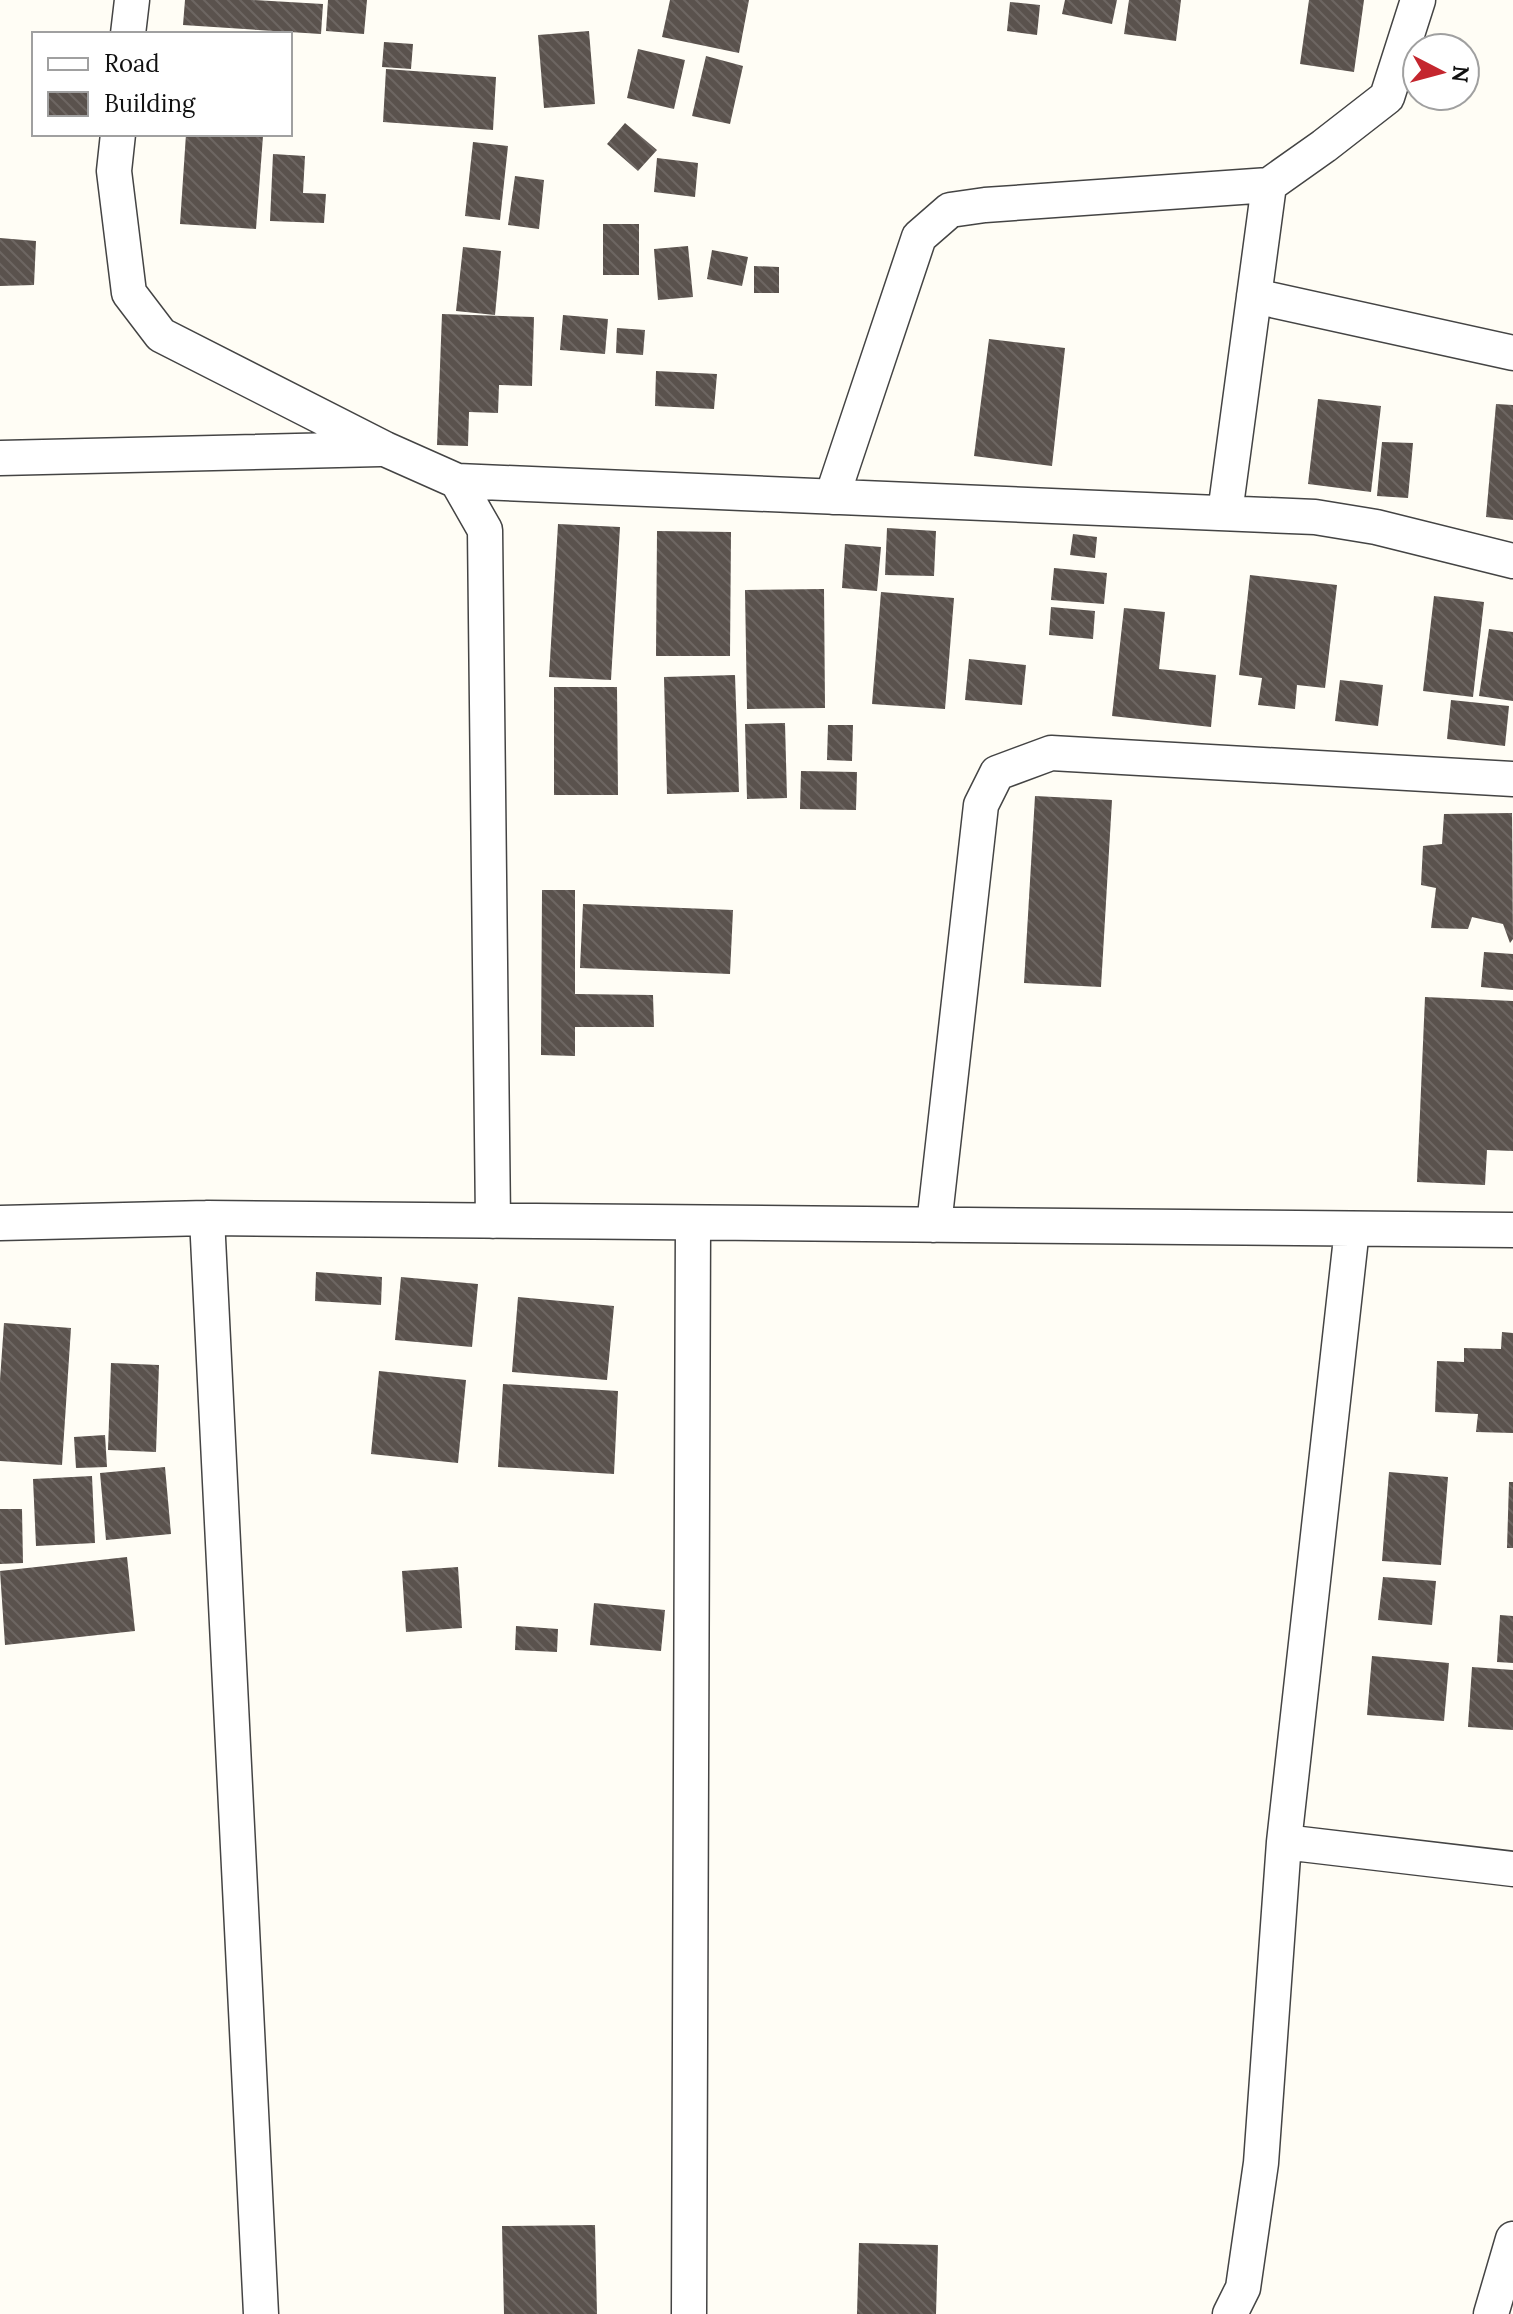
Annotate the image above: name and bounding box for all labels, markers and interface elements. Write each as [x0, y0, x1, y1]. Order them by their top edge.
legend [32, 32, 292, 136]
north arrow [1401, 32, 1481, 112]
text: Road [104, 48, 160, 79]
text: N [1446, 64, 1476, 84]
text: Building [104, 88, 196, 119]

